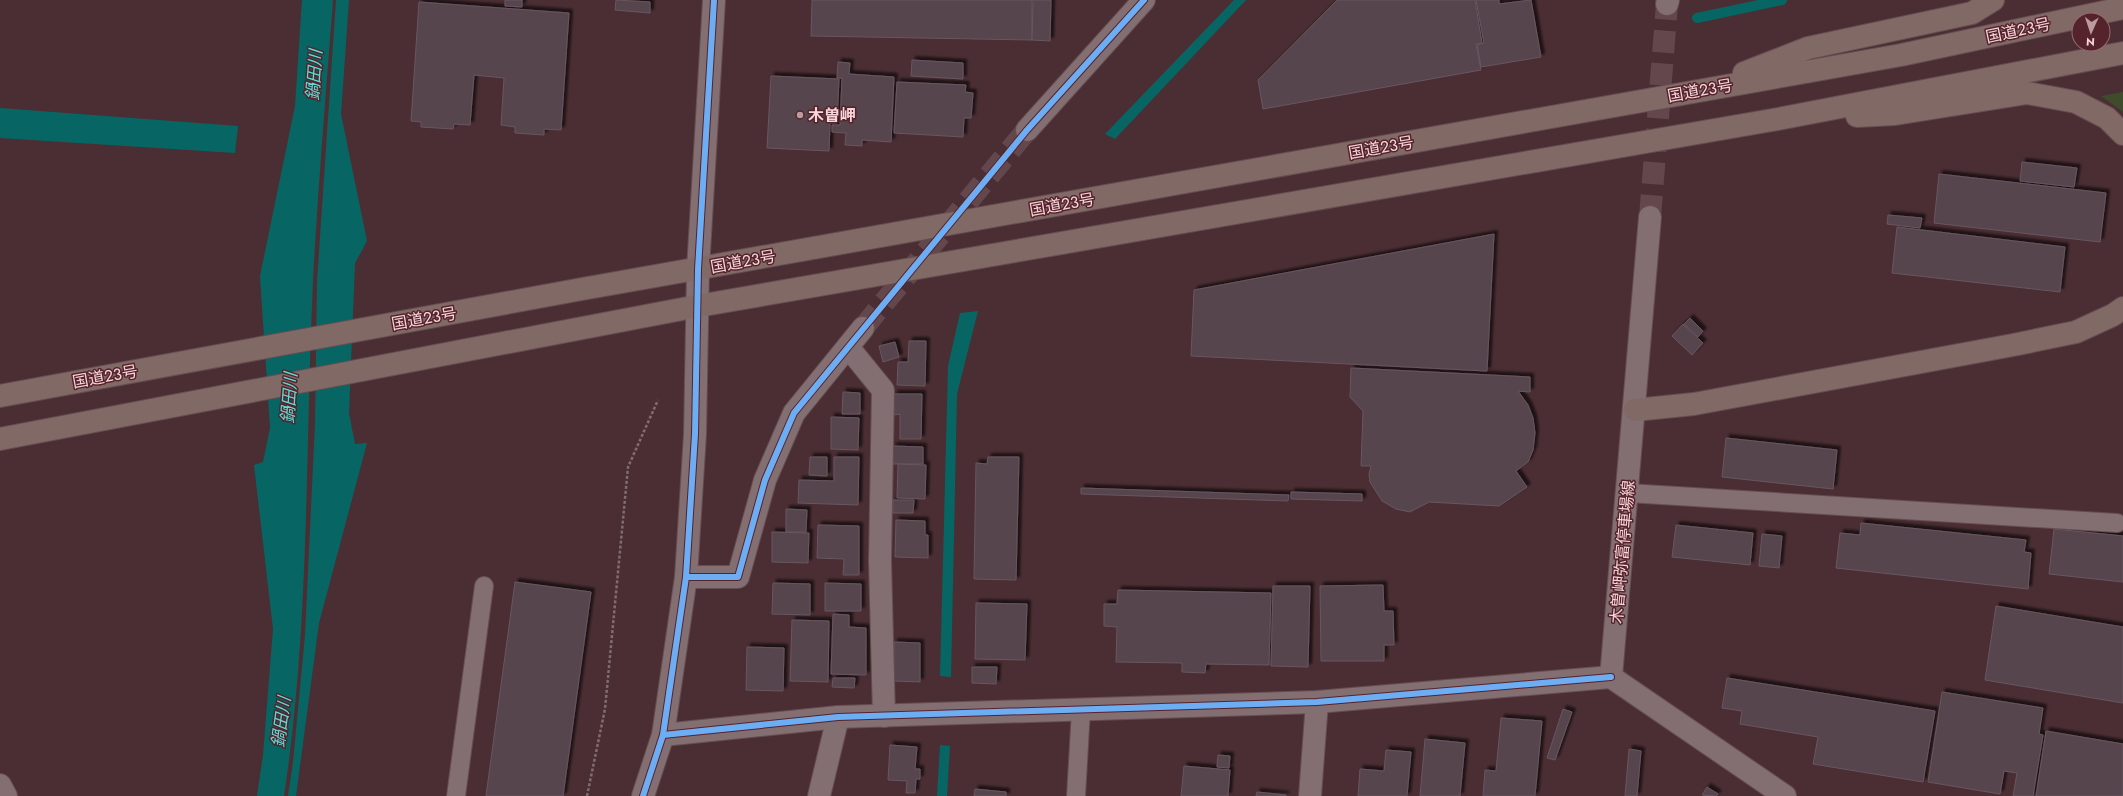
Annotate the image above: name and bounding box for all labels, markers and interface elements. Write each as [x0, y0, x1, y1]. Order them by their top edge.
street label: 国道23号 [1984, 12, 2053, 49]
north arrow [2071, 12, 2111, 52]
text: N [2086, 34, 2095, 50]
water label: 鍋田川 [300, 47, 328, 101]
street label: 国道23号 [1666, 73, 1735, 108]
place label: 木曽岬 [808, 104, 856, 127]
marker: 木曽岬 [795, 110, 805, 120]
street label: 国道23号 [1347, 130, 1416, 165]
street label: 国道23号 [1028, 187, 1097, 222]
street label: 国道23号 [709, 244, 778, 279]
street label: 国道23号 [390, 301, 459, 336]
street label: 国道23号 [71, 359, 140, 394]
water label: 鍋田川 [275, 370, 303, 424]
street label: 木曽岬弥富停車場線 [1605, 479, 1640, 625]
water label: 鍋田川 [266, 693, 297, 749]

